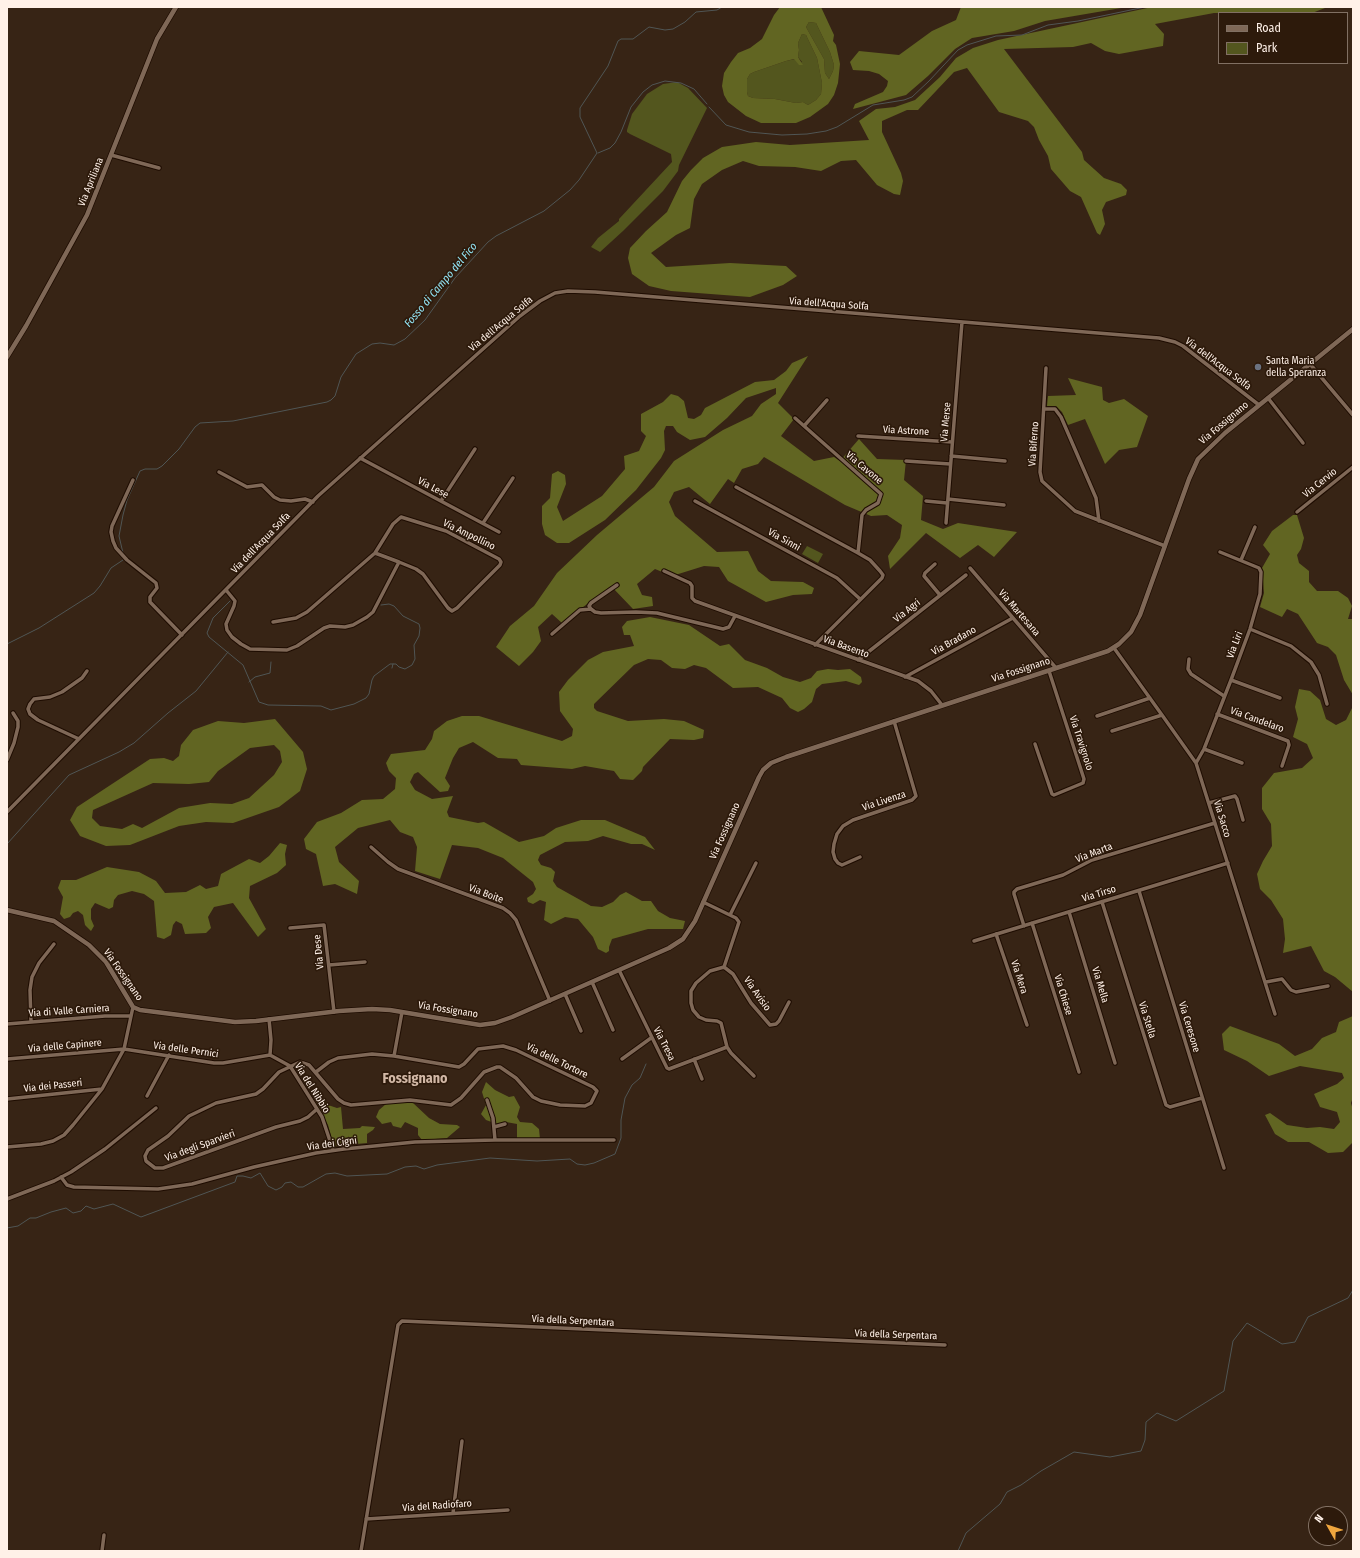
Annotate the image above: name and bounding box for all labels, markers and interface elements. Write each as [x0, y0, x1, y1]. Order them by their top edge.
legend [1218, 12, 1348, 64]
text: Road [1256, 21, 1281, 35]
text: Park [1256, 41, 1277, 55]
street label: Via Apriliana [76, 156, 106, 208]
water label: Fosso di Campo del Fico [402, 240, 480, 330]
street label: Via dell'Acqua Solfa [467, 294, 535, 354]
street label: Via dell'Acqua Solfa [789, 295, 869, 313]
street label: Via dell'Acqua Solfa [1183, 335, 1253, 393]
place label: Santa Maria della Speranza [1266, 355, 1326, 378]
marker: Santa Maria della Speranza [1253, 362, 1263, 372]
street label: Via Fossignano [1197, 399, 1251, 447]
street label: Via Merse [938, 402, 954, 442]
street label: Via Biferno [1026, 421, 1042, 467]
street label: Via Astrone [883, 424, 929, 438]
street label: Via Cavone [843, 449, 885, 487]
street label: Via Cervio [1301, 466, 1339, 500]
street label: Via Lese [416, 475, 450, 501]
street label: Via dell'Acqua Solfa [229, 510, 293, 576]
street label: Via Ampollino [441, 517, 497, 553]
street label: Via Sinni [766, 526, 802, 554]
street label: Via Martesana [996, 587, 1042, 639]
street label: Via Agri [891, 597, 923, 625]
street label: Via Bradano [930, 624, 978, 658]
street label: Via Liri [1224, 630, 1246, 660]
street label: Via Basento [821, 633, 871, 661]
street label: Via Fossignano [990, 655, 1052, 685]
street label: Via Candelaro [1229, 705, 1285, 735]
street label: Via Travignolo [1066, 714, 1096, 772]
street label: Via Livenza [861, 788, 907, 814]
street label: Via Sacco [1211, 799, 1233, 839]
street label: Via Fossignano [707, 801, 743, 861]
street label: Via Marta [1074, 841, 1114, 865]
street label: Via Boite [467, 882, 505, 906]
street label: Via Tirso [1081, 883, 1117, 905]
street label: Via Dese [311, 934, 327, 970]
street label: Via Fossignano [101, 947, 145, 1003]
street label: Via Mera [1008, 959, 1030, 995]
street label: Via Mella [1089, 966, 1111, 1004]
street label: Via Chiese [1051, 973, 1075, 1017]
street label: Via Avisio [741, 975, 773, 1013]
street label: Via Fossignano [417, 999, 479, 1021]
street label: Via Stella [1136, 1000, 1158, 1040]
street label: Via Ceresone [1176, 1000, 1202, 1054]
street label: Via di Valle Carniera [28, 1002, 110, 1020]
street label: Via Tresa [650, 1025, 678, 1063]
street label: Via delle Capinere [28, 1037, 102, 1055]
street label: Via delle Pernici [153, 1039, 219, 1061]
street label: Via delle Tortore [524, 1041, 590, 1081]
street label: Via del Nibbio [292, 1061, 332, 1115]
district label: Fossignano [382, 1071, 448, 1087]
street label: Via dei Passeri [23, 1077, 83, 1095]
street label: Via degli Sparvieri [163, 1128, 237, 1164]
street label: Via dei Cigni [306, 1135, 358, 1153]
street label: Via della Serpentara [531, 1313, 615, 1329]
street label: Via della Serpentara [854, 1328, 938, 1342]
street label: Via del Radiofaro [402, 1498, 472, 1514]
north arrow [1308, 1506, 1348, 1546]
text: N [1312, 1512, 1326, 1525]

